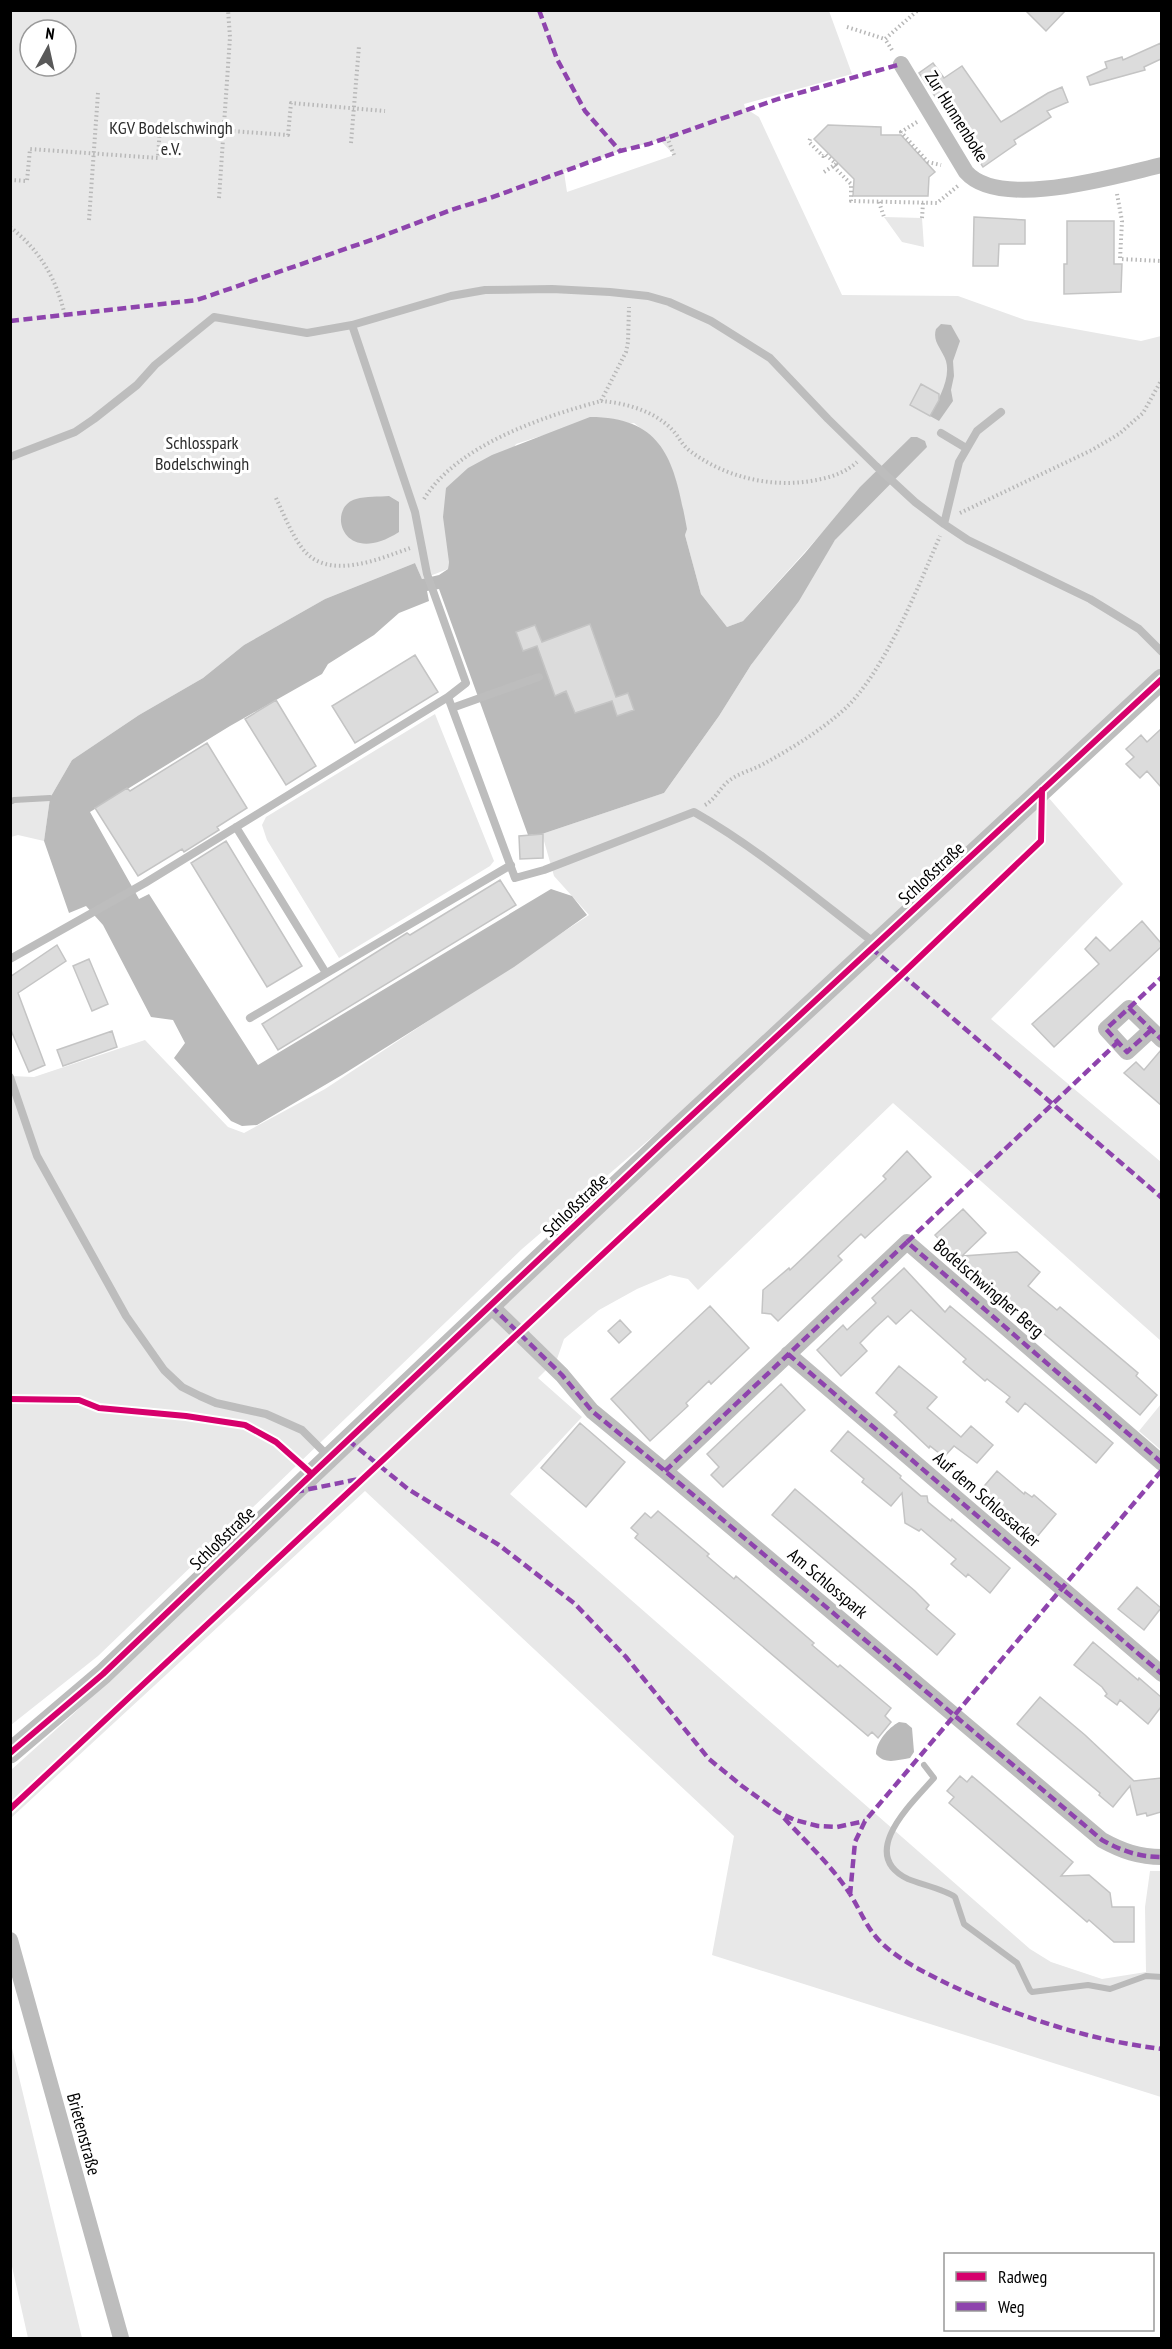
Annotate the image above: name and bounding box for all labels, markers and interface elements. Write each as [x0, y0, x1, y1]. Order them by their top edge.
north arrow [18, 18, 78, 78]
text: N [44, 23, 56, 44]
street label: Zur Hunnenboke [920, 66, 994, 166]
park label: KGV Bodelschwingh e.V. [109, 116, 233, 160]
park label: Schlosspark Bodelschwingh [155, 431, 249, 475]
street label: Schloßstraße [893, 837, 969, 909]
street label: Schloßstraße [537, 1168, 613, 1242]
street label: Bodelschwingher Berg [929, 1234, 1049, 1342]
street label: Auf dem Schlossacker [929, 1446, 1045, 1552]
street label: Schloßstraße [184, 1501, 260, 1575]
street label: Am Schlosspark [783, 1543, 873, 1623]
street label: Brietenstraße [62, 2090, 106, 2178]
legend [944, 2253, 1154, 2331]
text: Radweg [998, 2265, 1047, 2288]
text: Weg [998, 2295, 1025, 2318]

